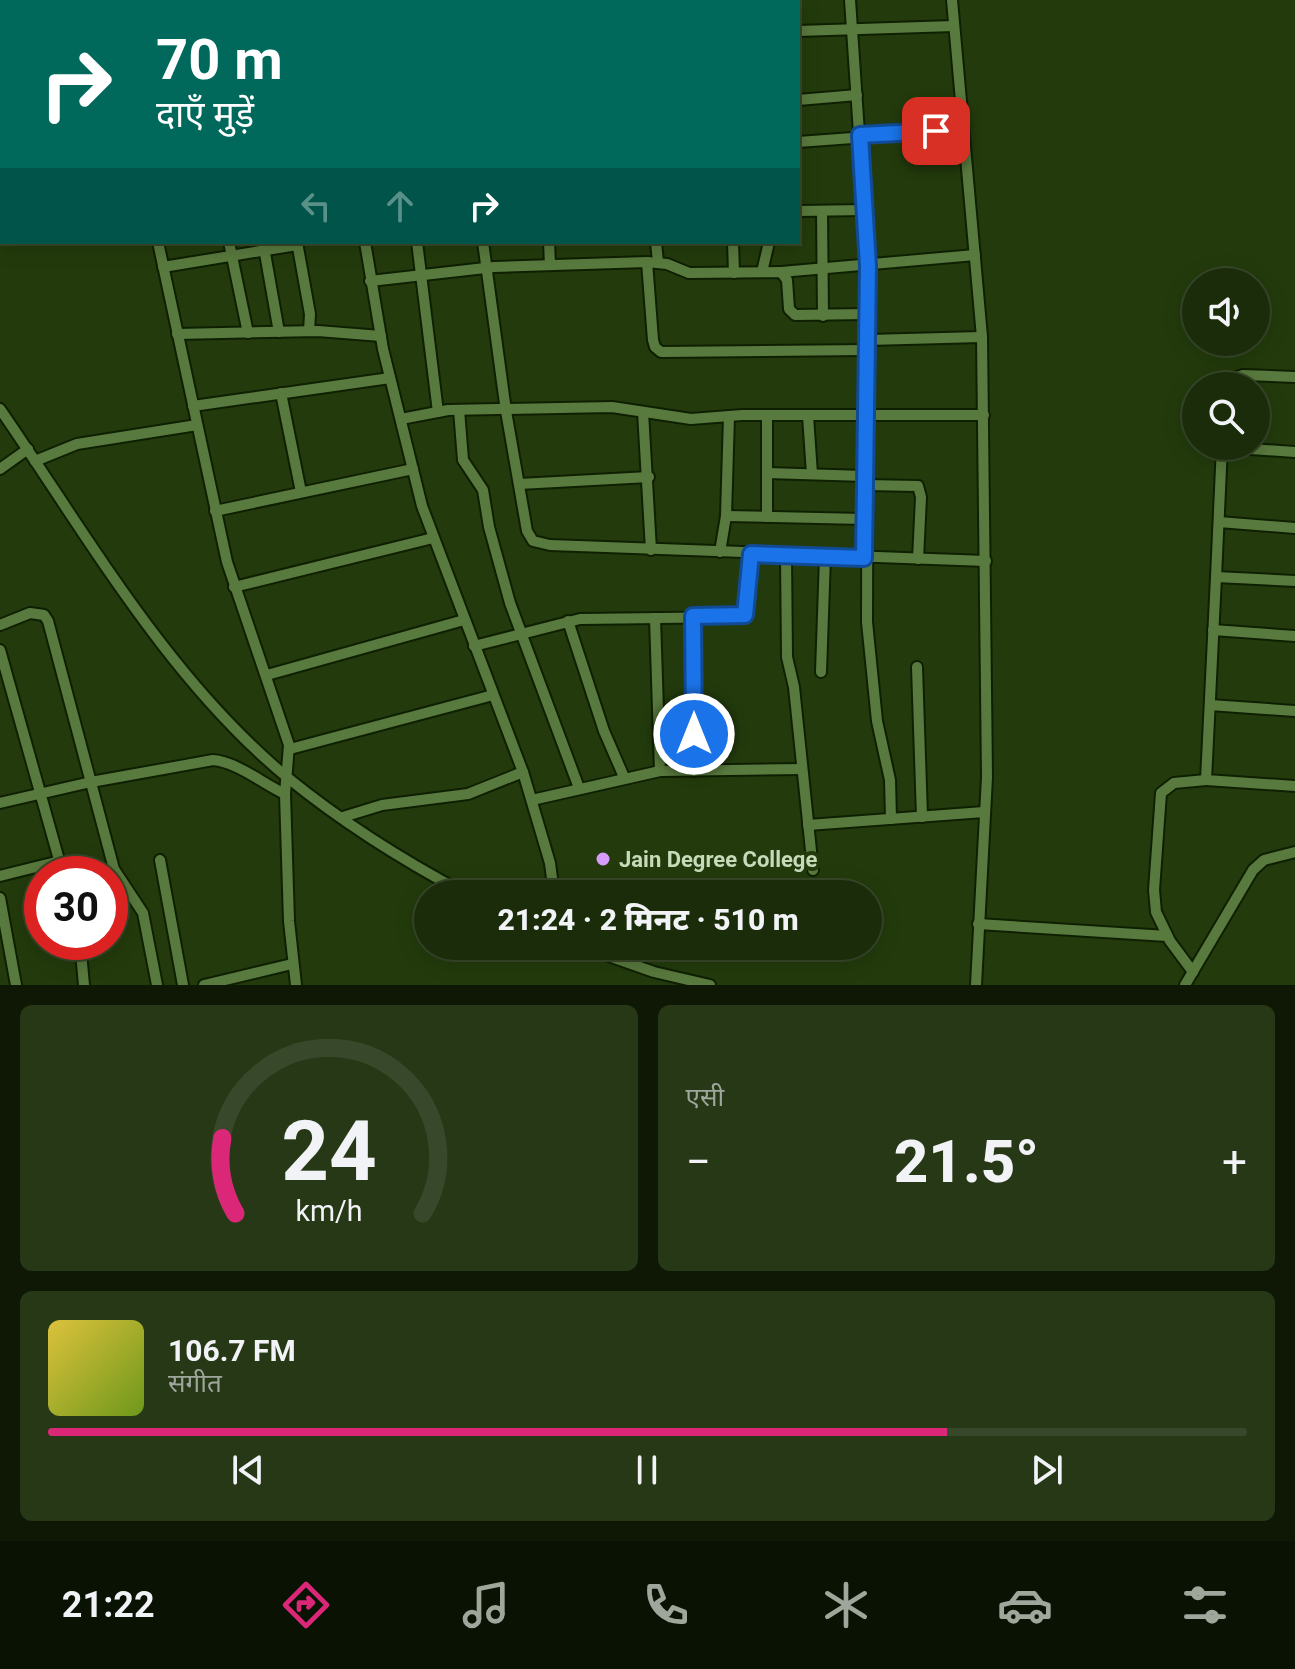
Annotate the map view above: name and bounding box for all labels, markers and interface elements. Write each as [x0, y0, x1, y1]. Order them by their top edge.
text: 70 m [156, 27, 283, 93]
icon: right [24, 32, 128, 136]
text: दाएँ मुड़ें [156, 94, 254, 136]
pin [902, 97, 970, 165]
icon: arrive [914, 109, 958, 153]
icon: left [294, 184, 338, 228]
icon: ahead [378, 184, 422, 228]
icon: right [462, 184, 506, 228]
map controls [1182, 268, 1270, 460]
button: sound [1182, 268, 1270, 356]
button: search [1182, 372, 1270, 460]
position arrow [652, 692, 736, 776]
place label: Jain Degree College [619, 847, 817, 872]
marker: Jain Degree College [594, 850, 612, 868]
speed limit sign: 30 [24, 856, 128, 960]
text: 21:24 · 2 मिनट · 510 m [497, 902, 799, 937]
text: एसी [686, 1082, 724, 1112]
text: 24 [281, 1103, 376, 1200]
text: 21.5° [894, 1126, 1039, 1197]
text: − [686, 1136, 711, 1188]
text: + [1222, 1136, 1247, 1188]
text: km/h [295, 1194, 362, 1228]
text: 106.7 FM [168, 1333, 296, 1368]
text: संगीत [168, 1368, 222, 1398]
icon: previous [226, 1448, 270, 1492]
icon: pause [625, 1448, 669, 1492]
icon: next [1025, 1448, 1069, 1492]
icon: directions [278, 1577, 334, 1633]
icon: music [458, 1577, 514, 1633]
icon: phone [638, 1577, 694, 1633]
icon: climate [818, 1577, 874, 1633]
icon: car [997, 1577, 1053, 1633]
icon: filters [1177, 1577, 1233, 1633]
text: 21:22 [62, 1584, 155, 1626]

